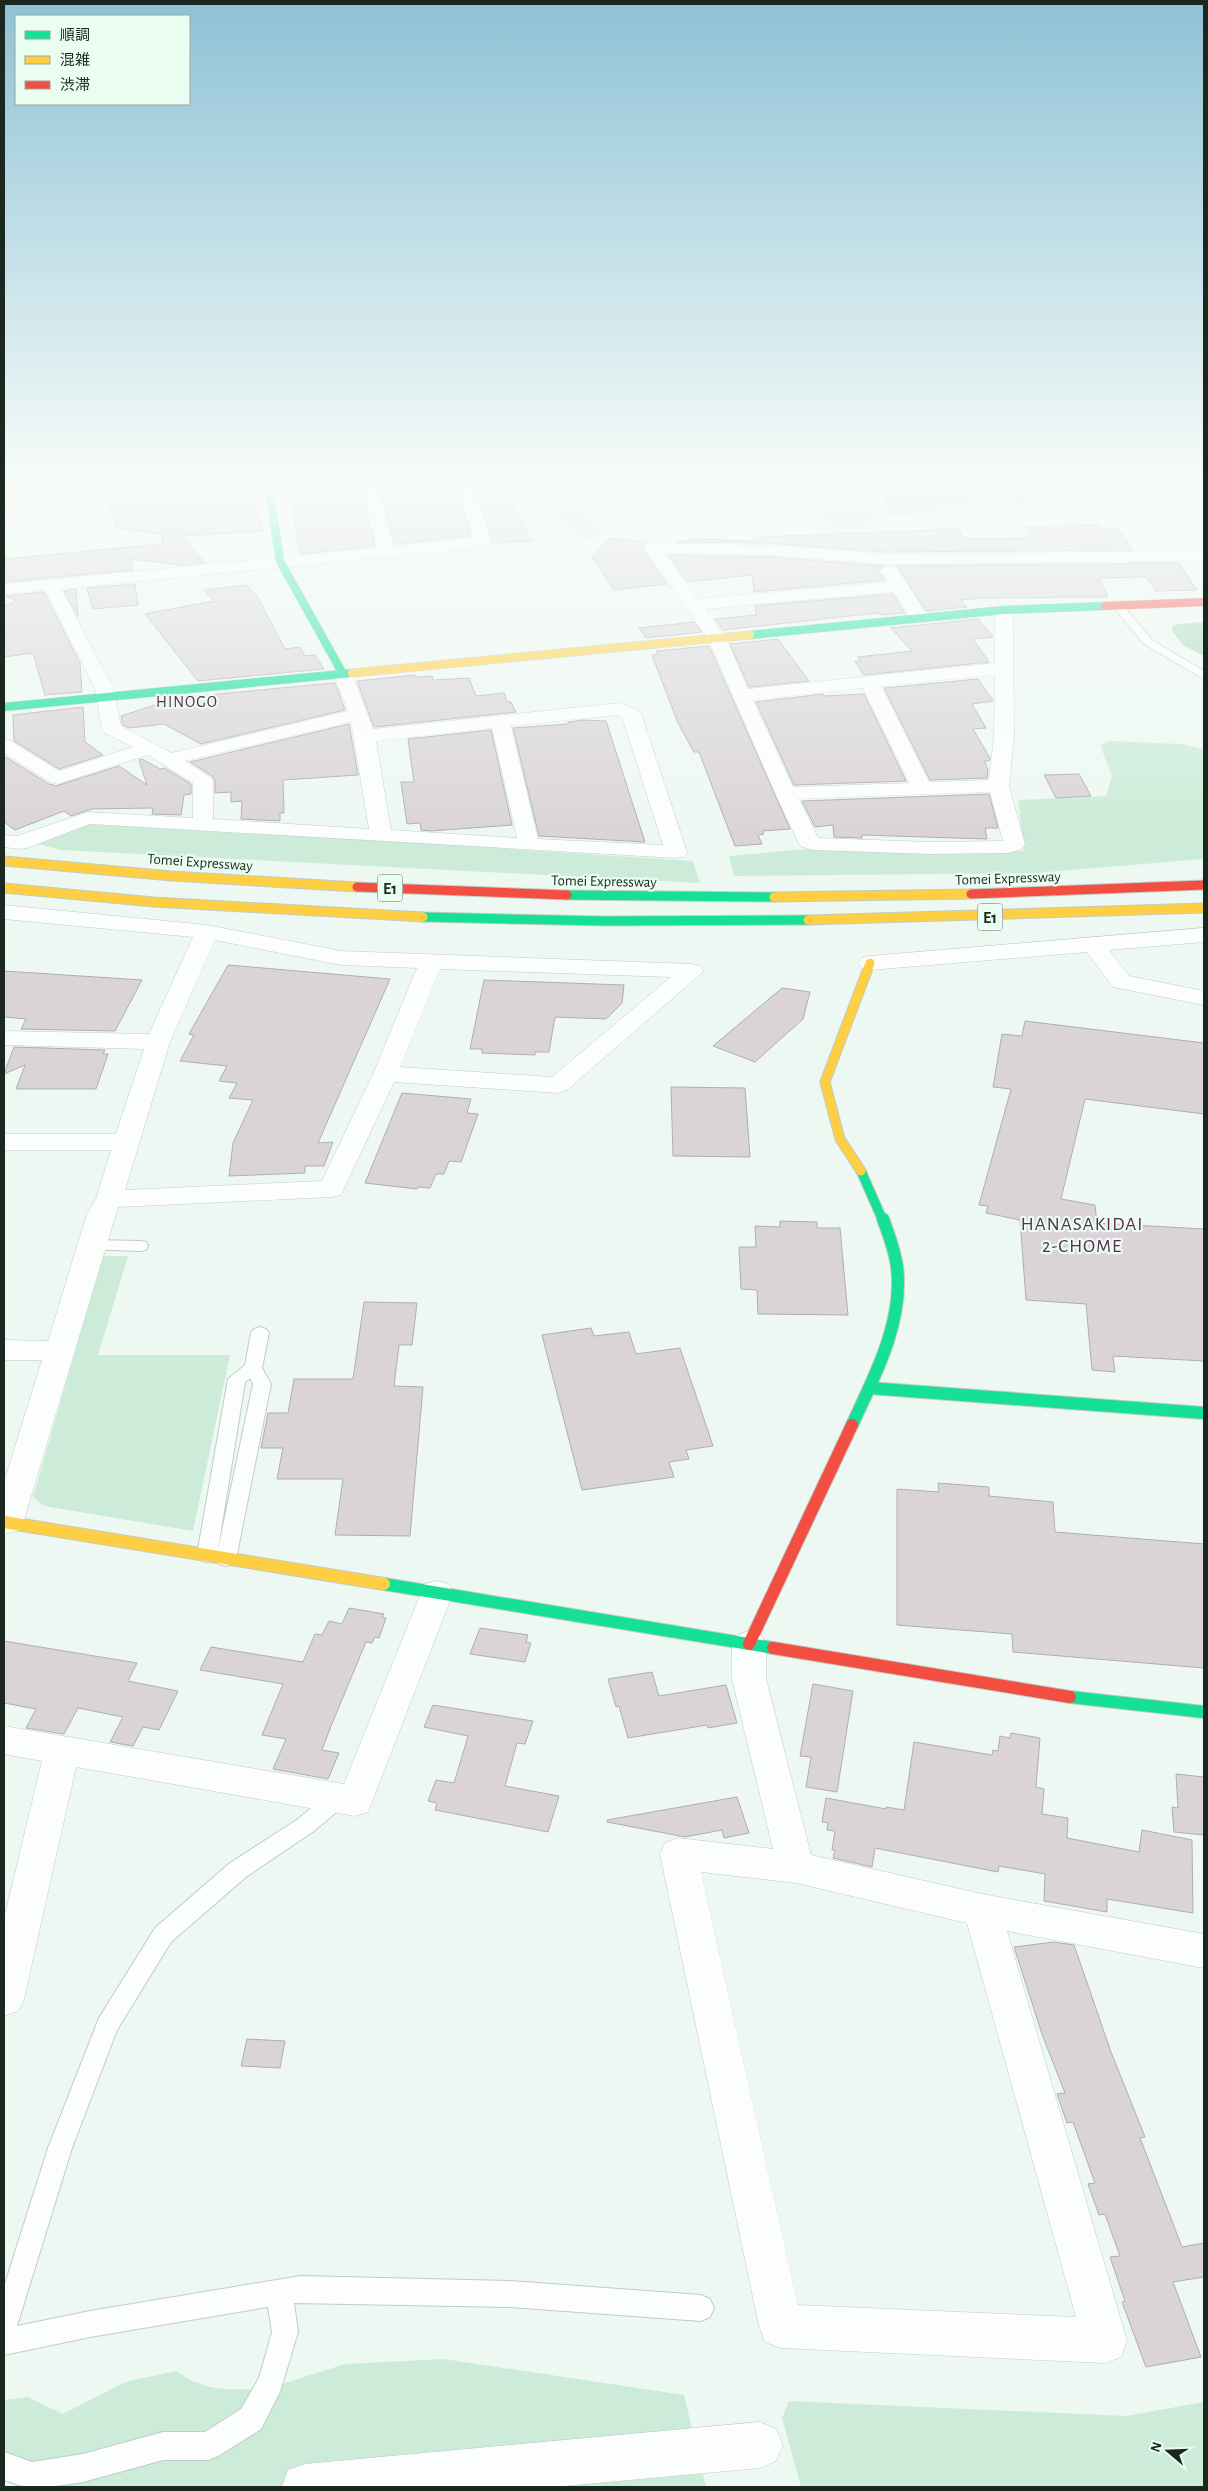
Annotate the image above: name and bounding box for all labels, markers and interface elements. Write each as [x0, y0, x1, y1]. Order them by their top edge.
legend [15, 15, 190, 105]
text: 順調 [60, 28, 90, 43]
text: 混雑 [60, 52, 90, 68]
text: 渋滞 [60, 77, 90, 93]
district label: HINOGO [156, 694, 218, 710]
street label: Tomei Expressway [147, 851, 254, 874]
street label: Tomei Expressway [955, 869, 1062, 888]
street label: Tomei Expressway [551, 873, 658, 890]
road number: E1 [378, 874, 402, 901]
road number: E1 [978, 904, 1002, 930]
district label: HANASAKIDAI 2-CHOME [1021, 1215, 1143, 1256]
north arrow [1143, 2426, 1193, 2476]
text: N [1148, 2440, 1165, 2454]

